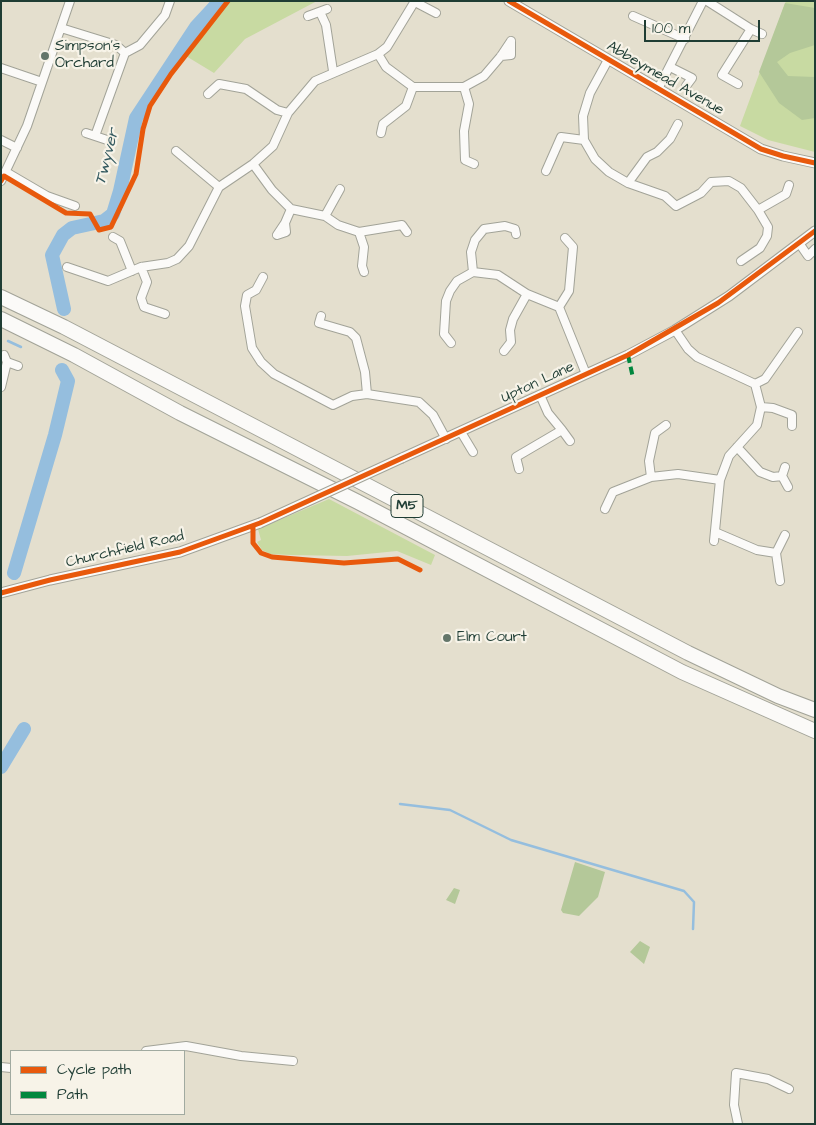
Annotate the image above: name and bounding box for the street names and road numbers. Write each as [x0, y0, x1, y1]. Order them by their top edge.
street label: Abbeymead Avenue [603, 38, 727, 120]
street label: Upton Lane [499, 358, 577, 408]
road number: M5 [391, 494, 423, 518]
street label: Churchfield Road [64, 528, 186, 572]

